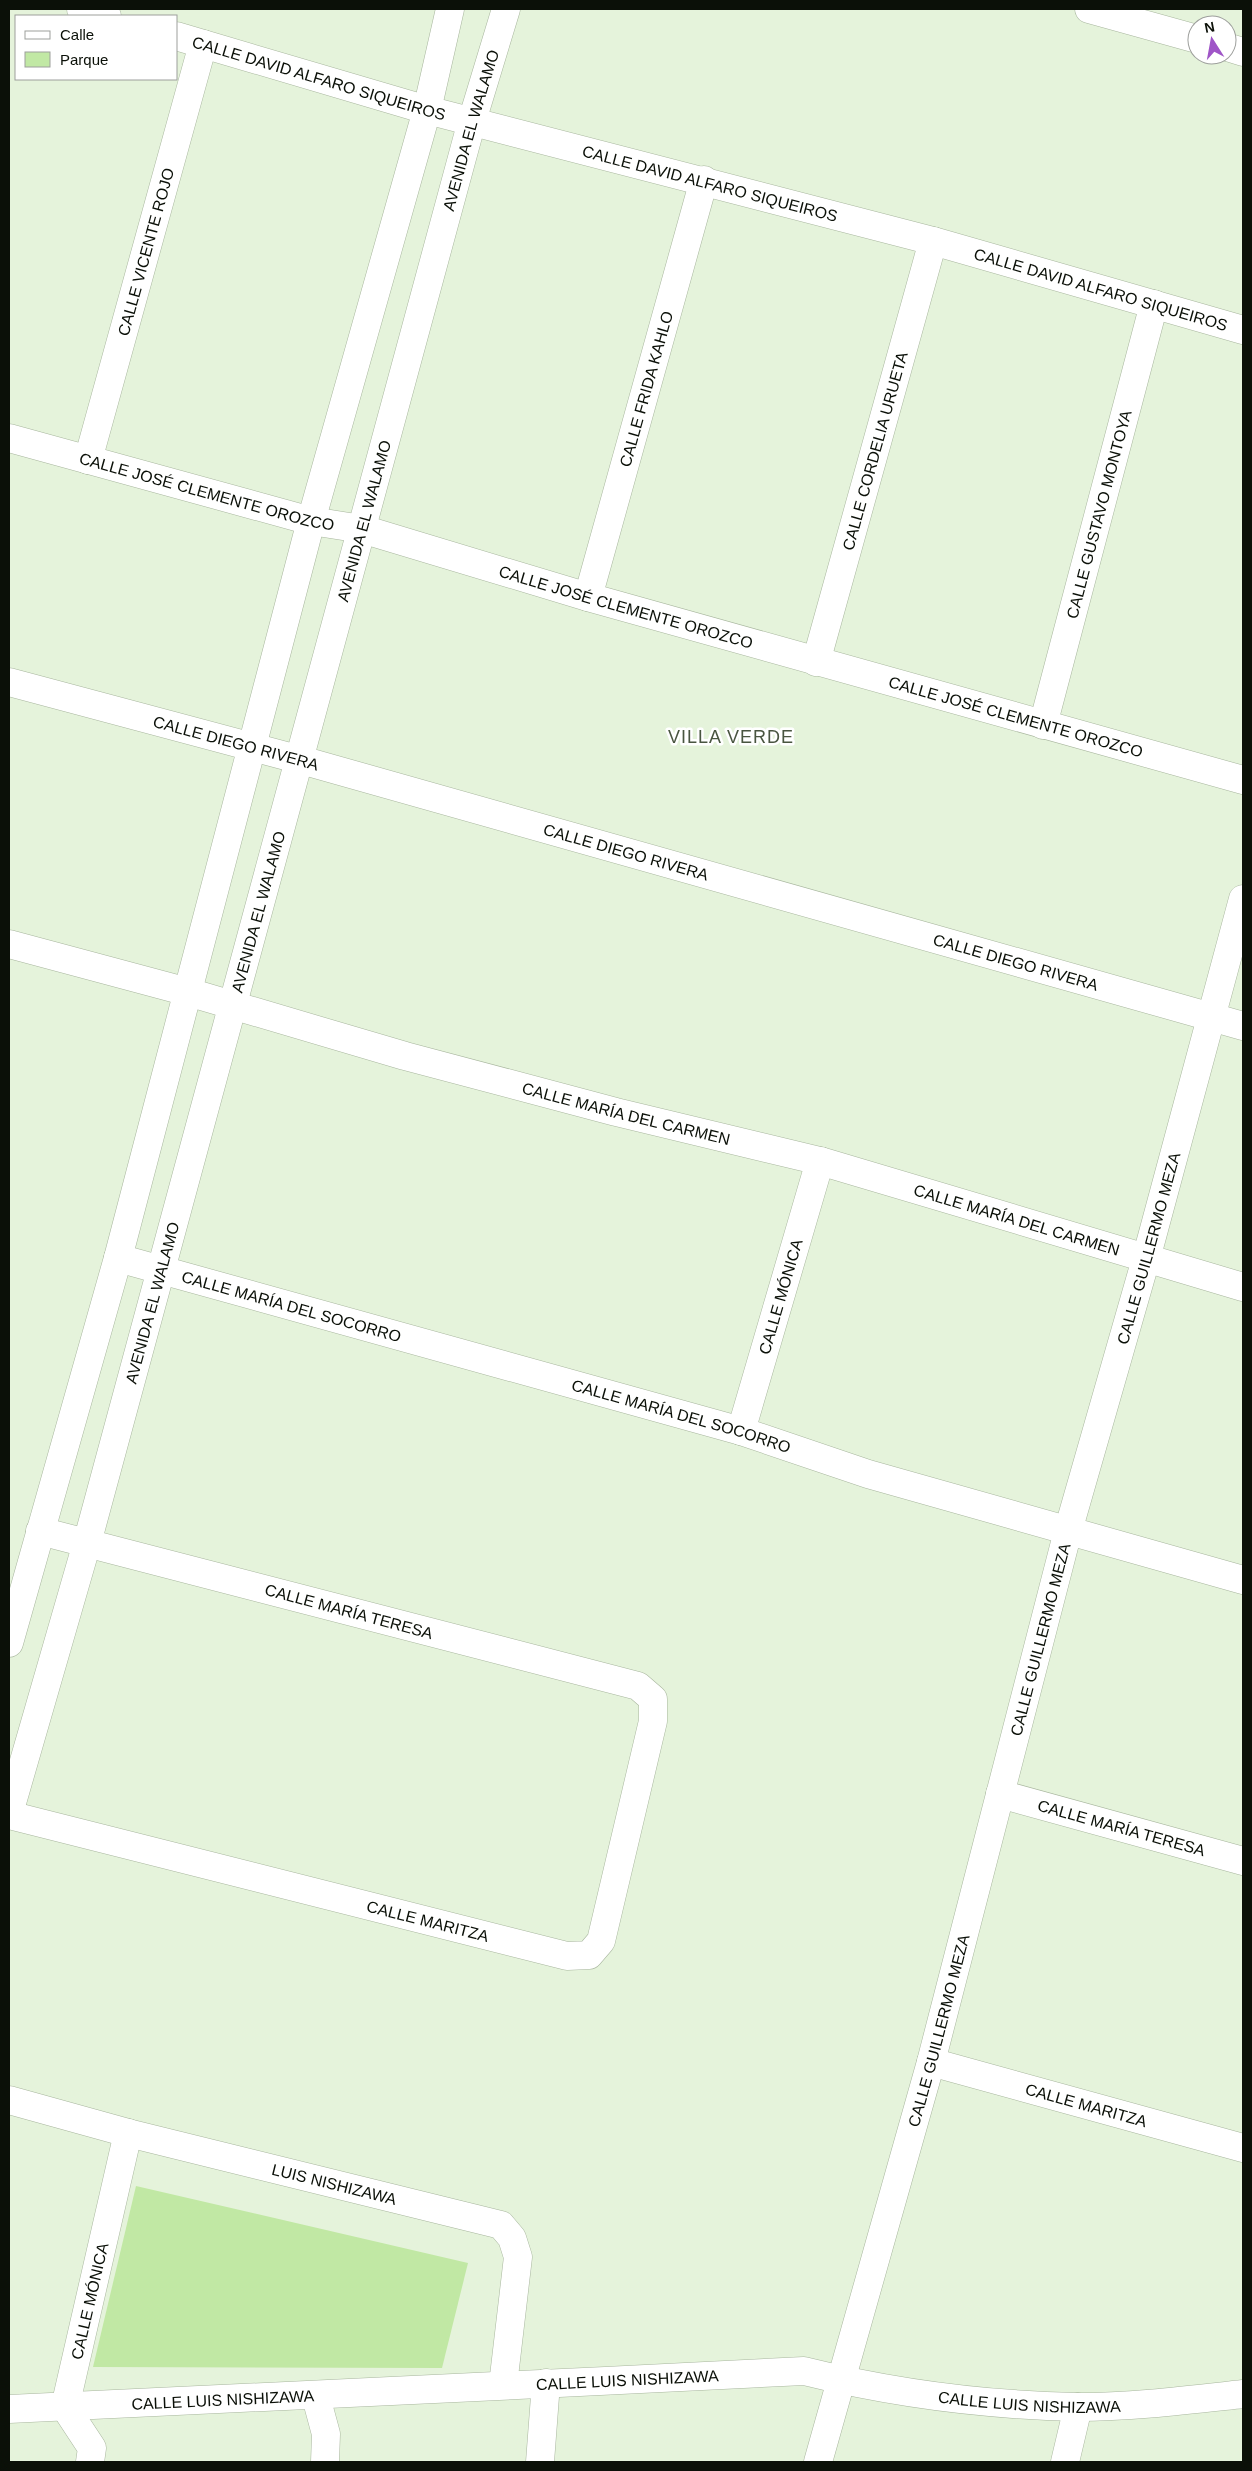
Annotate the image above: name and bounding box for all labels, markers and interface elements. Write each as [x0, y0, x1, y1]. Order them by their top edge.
legend [15, 15, 178, 80]
north arrow [1187, 15, 1237, 65]
text: N [1203, 18, 1216, 36]
text: Calle [60, 26, 94, 43]
street label: CALLE DAVID ALFARO SIQUEIROS [190, 33, 447, 123]
street label: AVENIDA EL WALAMO [440, 48, 502, 213]
text: Parque [60, 51, 108, 68]
street label: CALLE DAVID ALFARO SIQUEIROS [580, 143, 839, 225]
street label: CALLE VICENTE ROJO [115, 166, 177, 338]
street label: CALLE DAVID ALFARO SIQUEIROS [972, 245, 1229, 334]
street label: CALLE FRIDA KAHLO [617, 309, 676, 469]
street label: CALLE CORDELIA URUETA [839, 350, 911, 552]
street label: CALLE GUSTAVO MONTOYA [1063, 408, 1135, 620]
street label: AVENIDA EL WALAMO [334, 438, 394, 604]
street label: CALLE JOSÉ CLEMENTE OROZCO [77, 450, 335, 534]
street label: CALLE JOSÉ CLEMENTE OROZCO [497, 563, 755, 652]
street label: CALLE JOSÉ CLEMENTE OROZCO [887, 673, 1145, 761]
street label: CALLE DIEGO RIVERA [151, 713, 321, 774]
district label: VILLA VERDE [668, 727, 794, 747]
street label: CALLE DIEGO RIVERA [541, 821, 711, 884]
street label: AVENIDA EL WALAMO [228, 829, 288, 995]
street label: CALLE DIEGO RIVERA [931, 931, 1100, 994]
street label: CALLE MARÍA DEL CARMEN [520, 1079, 732, 1148]
street label: CALLE GUILLERMO MEZA [1114, 1150, 1183, 1346]
street label: CALLE MARÍA DEL CARMEN [912, 1181, 1122, 1259]
street label: AVENIDA EL WALAMO [123, 1220, 183, 1385]
street label: CALLE MÓNICA [756, 1237, 806, 1356]
street label: CALLE MARÍA DEL SOCORRO [180, 1268, 403, 1345]
street label: CALLE MARÍA DEL SOCORRO [570, 1376, 793, 1456]
street label: CALLE GUILLERMO MEZA [1007, 1541, 1074, 1738]
street label: CALLE MARÍA TERESA [263, 1580, 435, 1642]
street label: CALLE MARÍA TERESA [1036, 1797, 1207, 1859]
street label: CALLE MARITZA [365, 1898, 491, 1945]
street label: CALLE GUILLERMO MEZA [905, 1932, 973, 2129]
street label: CALLE MARITZA [1023, 2080, 1149, 2130]
street label: LUIS NISHIZAWA [270, 2161, 399, 2208]
street label: CALLE MÓNICA [68, 2241, 112, 2361]
street label: CALLE LUIS NISHIZAWA [536, 2367, 719, 2393]
street label: CALLE LUIS NISHIZAWA [131, 2387, 315, 2413]
street label: CALLE LUIS NISHIZAWA [937, 2388, 1121, 2416]

